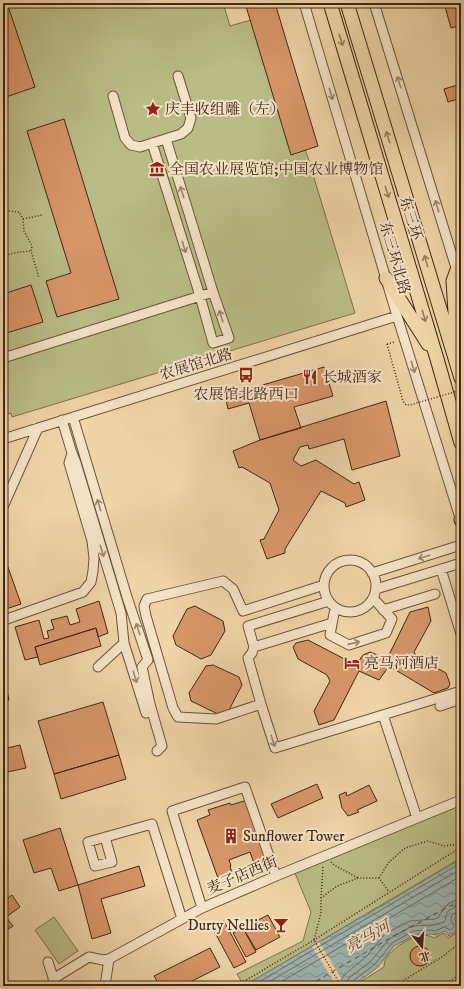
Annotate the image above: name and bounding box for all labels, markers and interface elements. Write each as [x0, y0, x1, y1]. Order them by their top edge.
one-way arrow [338, 34, 345, 47]
one-way arrow [395, 75, 402, 88]
one-way arrow [328, 87, 335, 100]
place icon: 庆丰收组雕（左） [144, 100, 162, 118]
place label: 庆丰收组雕（左） [165, 100, 285, 119]
one-way arrow [384, 131, 391, 144]
museum icon: 全国农业展览馆;中国农业博物馆 [148, 160, 166, 178]
place label: 全国农业展览馆;中国农业博物馆 [169, 160, 383, 179]
one-way arrow [384, 185, 391, 198]
one-way arrow [178, 186, 186, 198]
street label: 东三环 [395, 194, 426, 242]
one-way arrow [433, 199, 440, 212]
street label: 东三环北路 [375, 219, 414, 297]
one-way arrow [181, 241, 188, 254]
one-way arrow [422, 255, 429, 268]
one-way arrow [421, 309, 428, 322]
one-way arrow [217, 311, 225, 323]
street label: 农展馆北路 [157, 344, 235, 385]
one-way arrow [410, 360, 417, 373]
bus stop icon: 农展馆北路西口 [237, 366, 255, 384]
restaurant icon: 长城酒家 [301, 368, 319, 386]
place label: 长城酒家 [322, 368, 382, 387]
place label: 农展馆北路西口 [193, 385, 299, 404]
one-way arrow [95, 499, 102, 512]
one-way arrow [99, 545, 106, 558]
one-way arrow [417, 554, 430, 561]
one-way arrow [133, 623, 141, 635]
one-way arrow [347, 638, 360, 646]
hotel icon: 亮马河酒店 [343, 654, 361, 672]
place label: 亮马河酒店 [364, 654, 439, 673]
one-way arrow [132, 670, 139, 683]
one-way arrow [270, 734, 277, 747]
building icon: Sunflower Tower [222, 827, 240, 845]
place label: Sunflower Tower [243, 827, 345, 846]
street label: 麦子店西街 [204, 852, 280, 899]
water label: 亮马河 [342, 915, 396, 957]
place label: Durty Nellies [188, 916, 269, 935]
bar icon: Durty Nellies [272, 916, 290, 934]
north arrow [402, 927, 442, 967]
text: 北 [417, 947, 432, 964]

